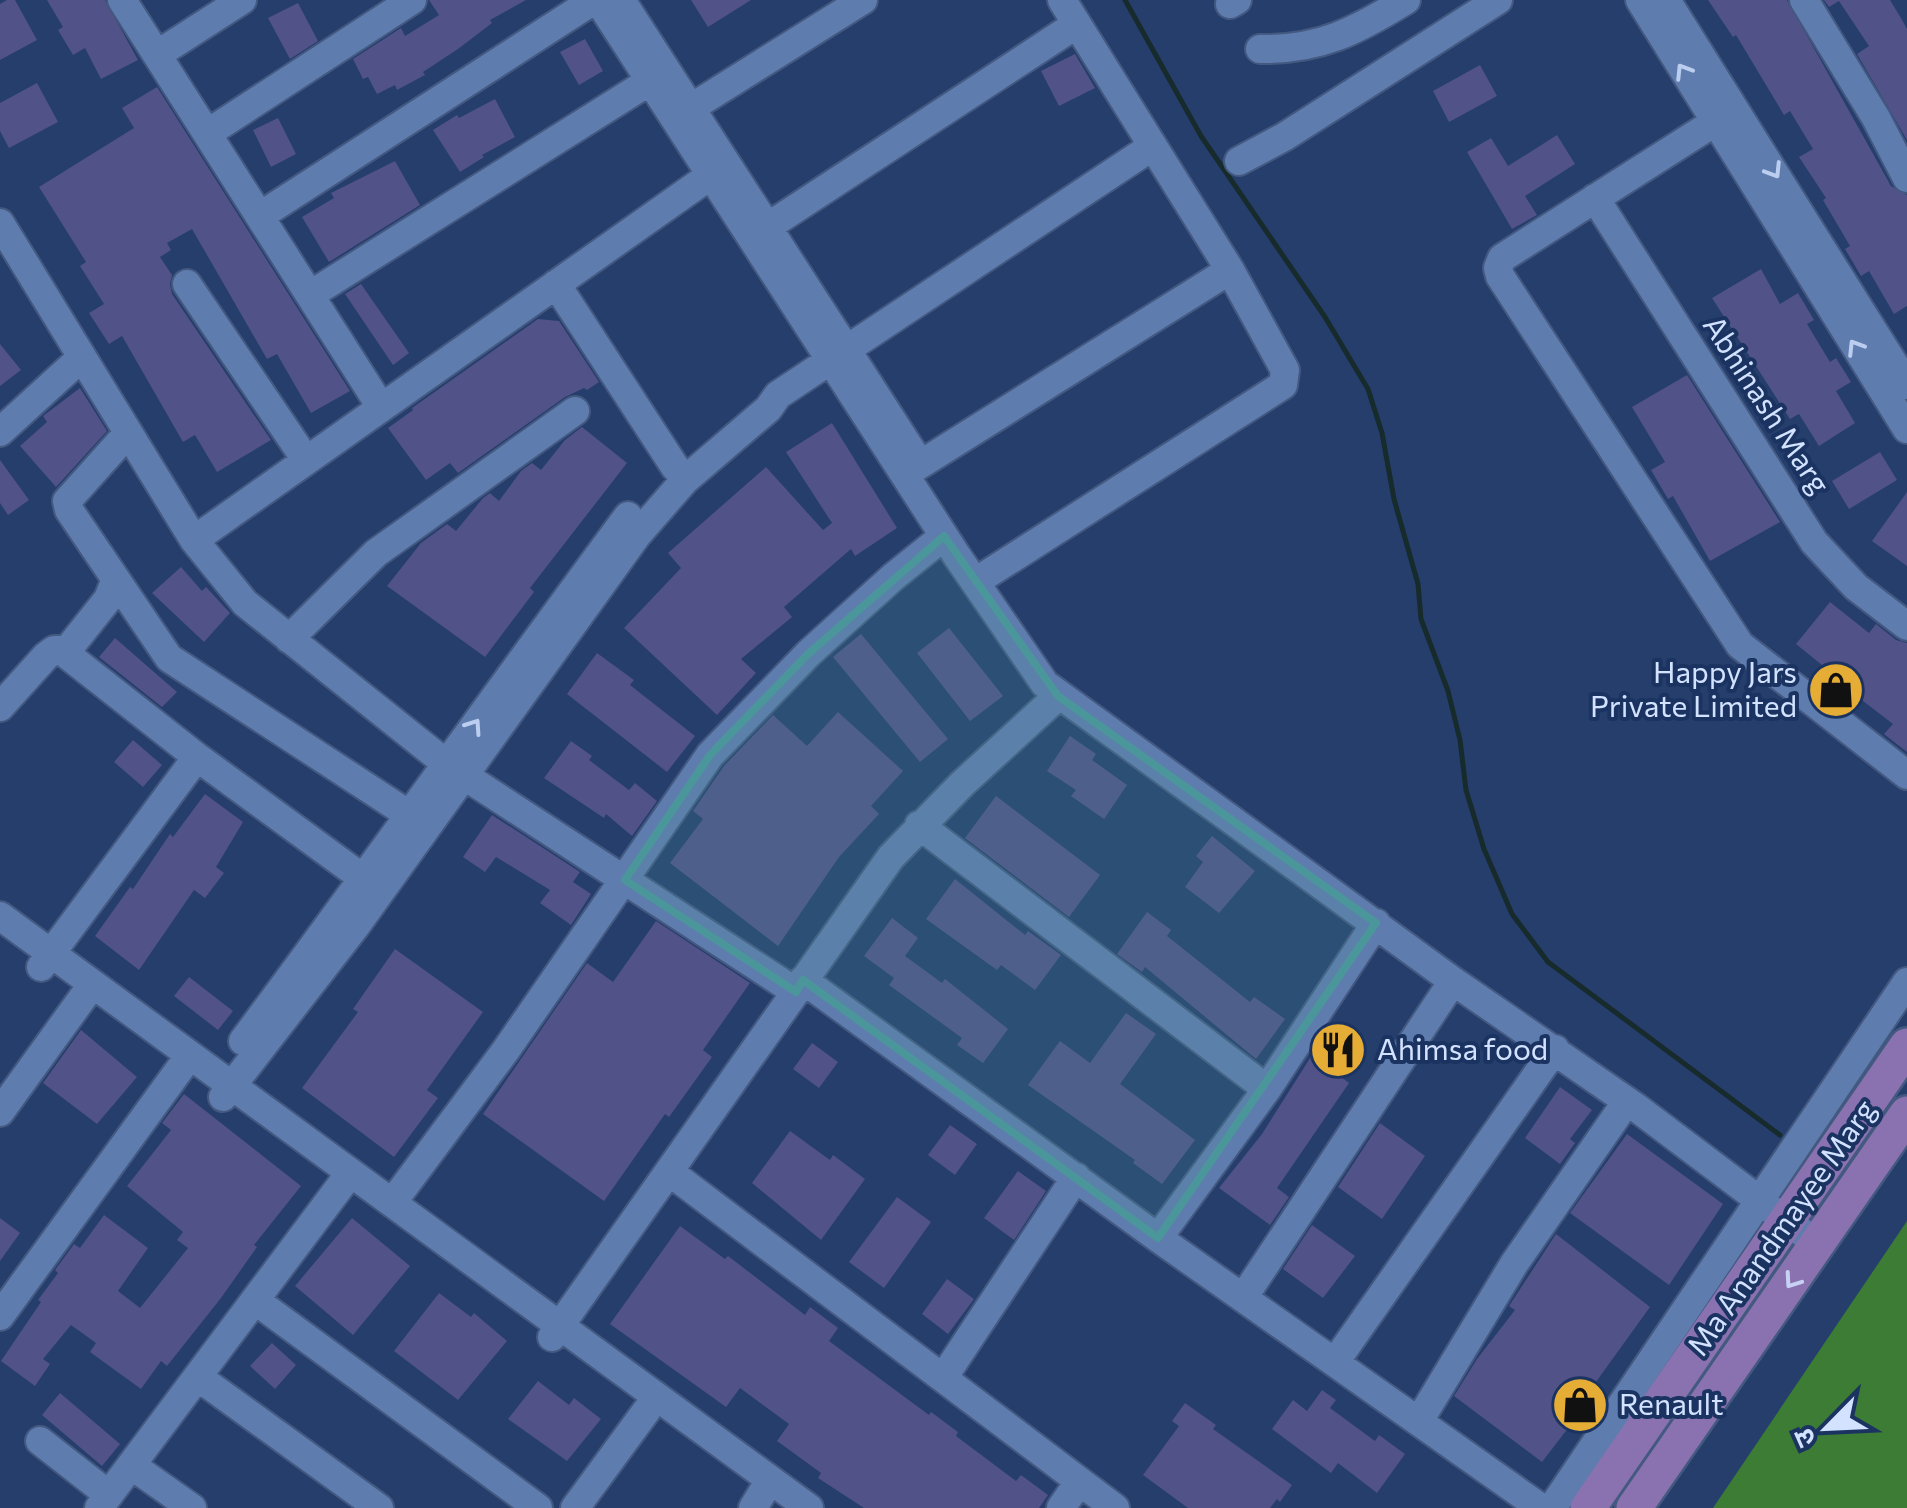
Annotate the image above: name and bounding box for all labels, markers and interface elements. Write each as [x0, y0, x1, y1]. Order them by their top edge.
one-way arrow [1677, 64, 1696, 82]
one-way arrow [1762, 161, 1781, 179]
street label: Abhinash Marg [1697, 308, 1839, 500]
one-way arrow [1849, 339, 1868, 357]
place label: Happy Jars Private Limited [1590, 652, 1797, 723]
shop icon: Happy Jars Private Limited [1806, 660, 1866, 720]
one-way arrow [462, 718, 480, 737]
restaurant icon: Ahimsa food [1308, 1020, 1368, 1080]
place label: Ahimsa food [1377, 1029, 1548, 1066]
street label: Ma Anandmayee Marg [1678, 1091, 1882, 1362]
one-way arrow [1786, 1269, 1804, 1288]
shop icon: Renault [1550, 1375, 1610, 1435]
north arrow [1777, 1378, 1877, 1478]
place label: Renault [1619, 1384, 1724, 1421]
text: उ [1784, 1424, 1822, 1453]

